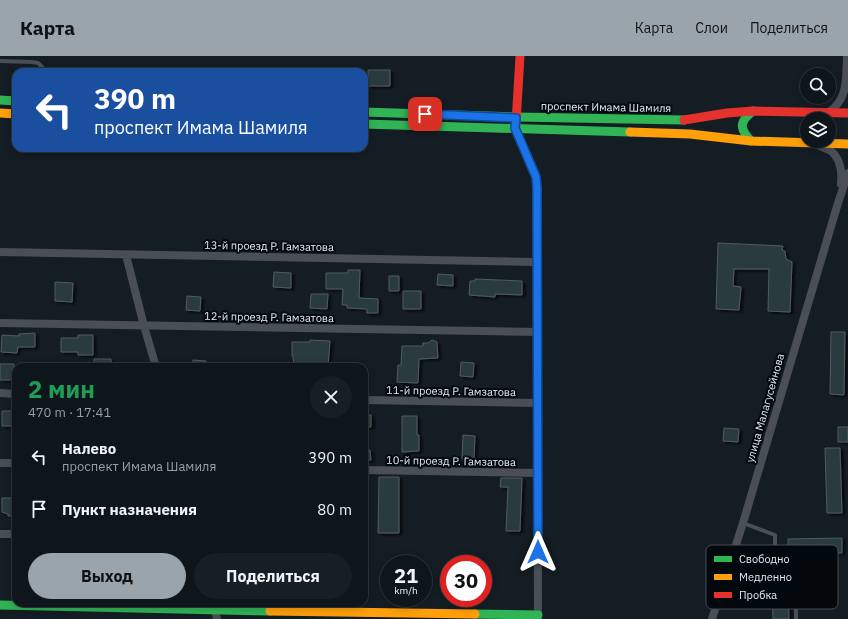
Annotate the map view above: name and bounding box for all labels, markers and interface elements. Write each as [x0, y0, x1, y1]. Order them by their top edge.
text: Карта [20, 16, 75, 40]
text: Карта [635, 19, 673, 37]
text: Слои [695, 19, 728, 37]
text: Поделиться [750, 19, 828, 37]
map controls [800, 68, 836, 148]
button: search [800, 68, 836, 104]
text: 390 m [94, 80, 176, 117]
icon: left [28, 84, 80, 136]
pin [408, 97, 442, 131]
street label: проспект Имама Шамиля [541, 99, 671, 115]
icon: arrive [414, 103, 436, 125]
button: layers [800, 112, 836, 148]
text: проспект Имама Шамиля [94, 116, 308, 139]
street label: 13-й проезд Р. Гамзатова [204, 238, 334, 254]
street label: 12-й проезд Р. Гамзатова [204, 309, 334, 325]
street label: улица Малагусейнова [743, 352, 787, 464]
text: 2 мин [28, 373, 95, 405]
button: close [310, 376, 352, 418]
street label: 11-й проезд Р. Гамзатова [386, 383, 516, 399]
text: 470 m · 17:41 [28, 404, 111, 421]
text: Налево [62, 439, 116, 458]
icon: left [28, 446, 50, 468]
text: 390 m [308, 448, 352, 467]
street label: 10-й проезд Р. Гамзатова [386, 453, 516, 469]
text: проспект Имама Шамиля [62, 458, 216, 475]
icon: arrive [28, 498, 50, 520]
text: Пункт назначения [62, 500, 197, 519]
text: 80 m [317, 500, 352, 519]
position arrow [517, 531, 559, 573]
legend [706, 545, 838, 609]
text: Свободно [739, 552, 790, 566]
button: Выход [28, 553, 186, 599]
button: Поделиться [194, 553, 352, 599]
speed limit sign: 30 [440, 555, 492, 607]
text: 21 [394, 562, 418, 589]
text: Медленно [739, 570, 792, 584]
text: km/h [394, 584, 418, 597]
text: Пробка [739, 588, 777, 602]

